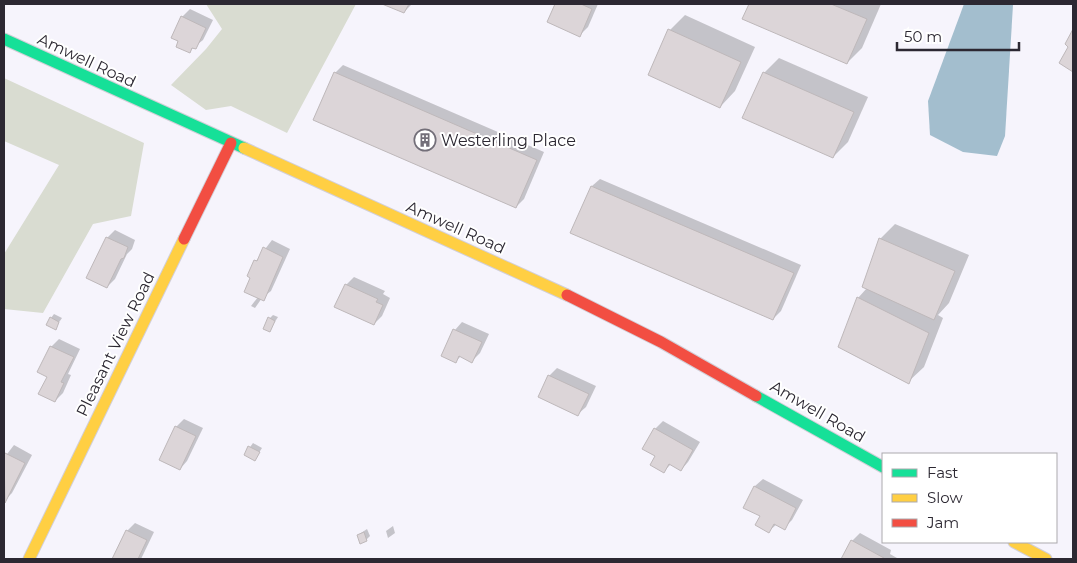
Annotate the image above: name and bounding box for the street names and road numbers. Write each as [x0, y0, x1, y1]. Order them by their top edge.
street label: Amwell Road [35, 29, 139, 92]
street label: Amwell Road [403, 197, 508, 258]
street label: Pleasant View Road [72, 269, 159, 419]
street label: Amwell Road [767, 377, 869, 446]

